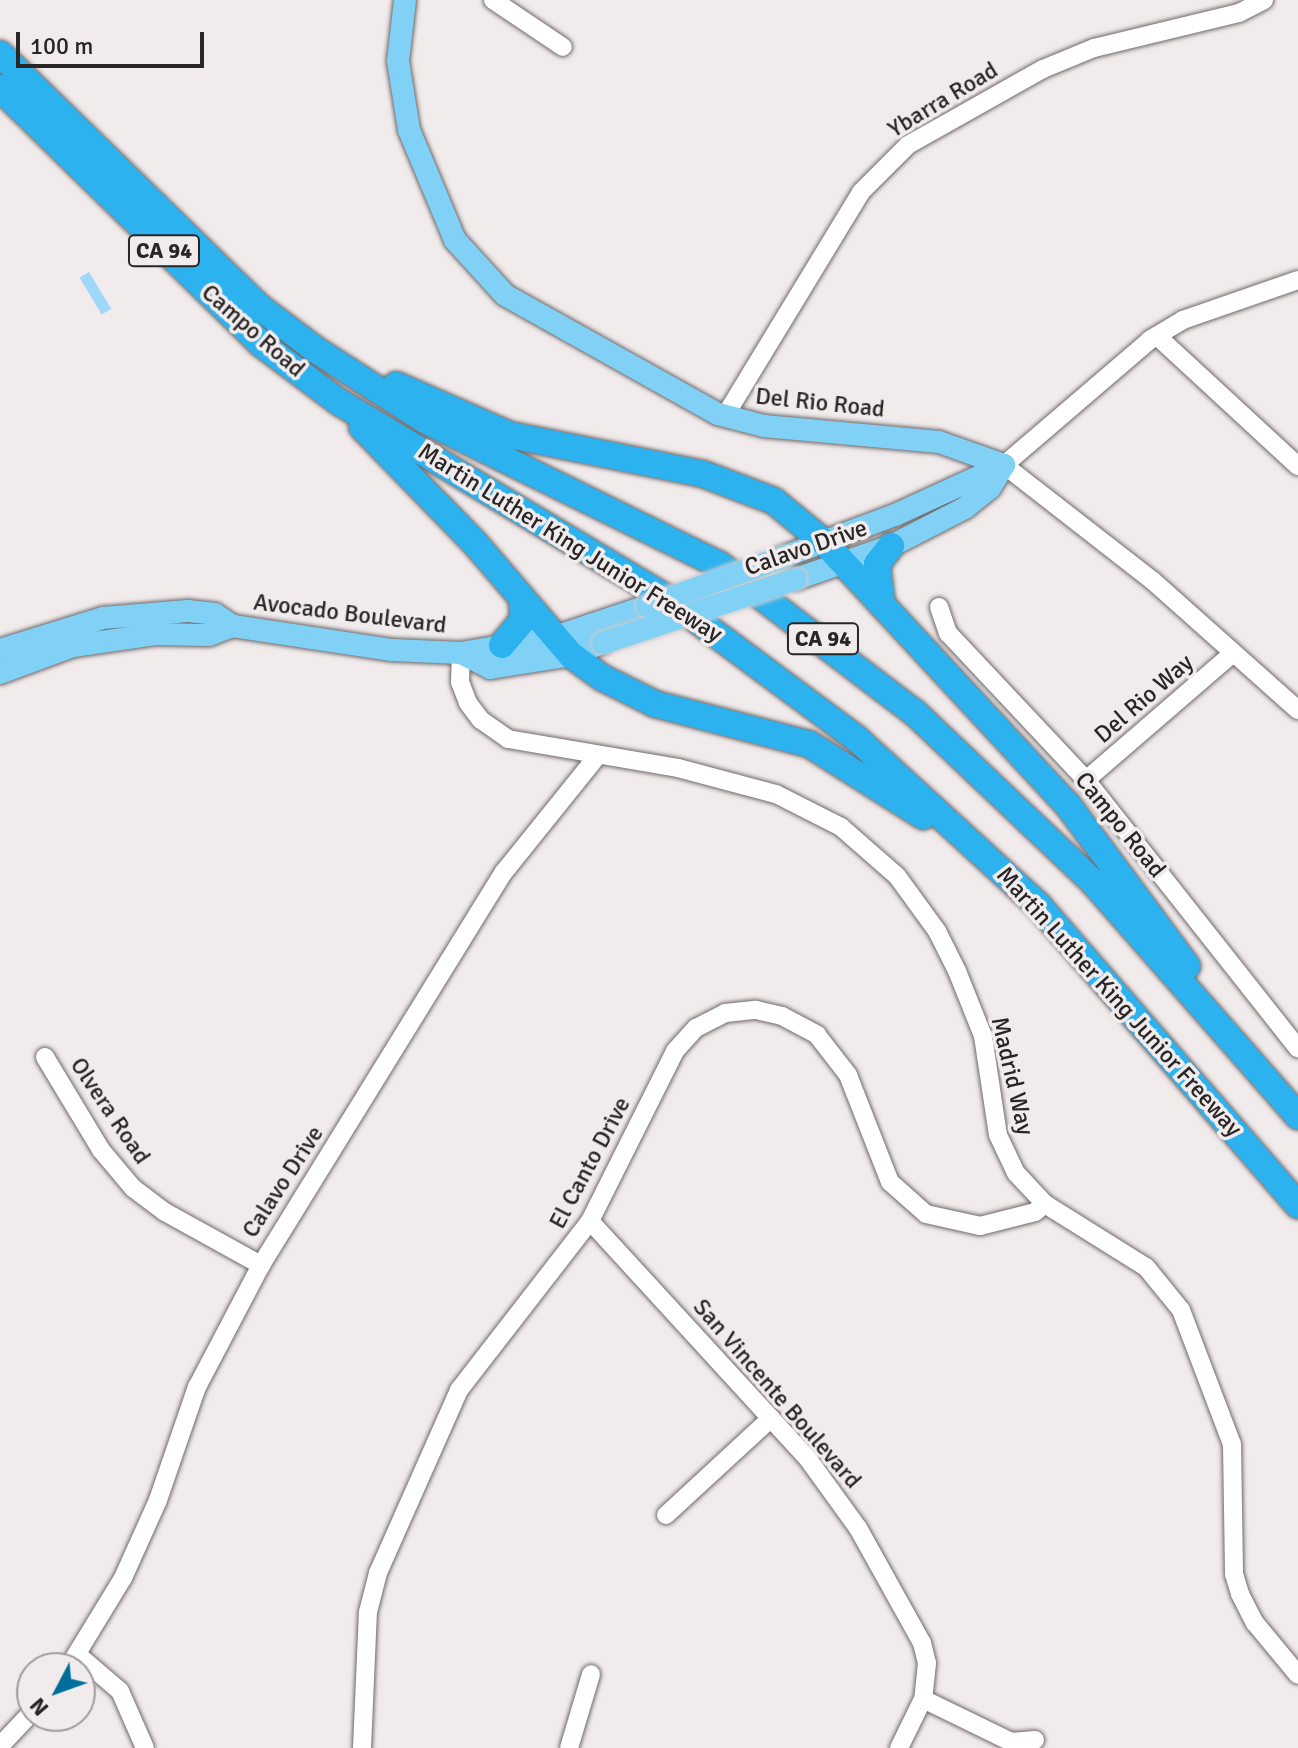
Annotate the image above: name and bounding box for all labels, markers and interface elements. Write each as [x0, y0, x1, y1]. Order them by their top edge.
scale bar [20, 16, 208, 66]
text: 100 m [30, 31, 93, 61]
street label: Ybarra Road [883, 56, 1003, 144]
road number: CA 94 [126, 233, 202, 269]
street label: Campo Road [195, 278, 311, 384]
street label: Del Rio Road [754, 382, 886, 424]
street label: Martin Luther King Junior Freeway [413, 437, 727, 649]
street label: Calavo Drive [741, 514, 871, 582]
street label: Avocado Boulevard [252, 588, 448, 640]
road number: CA 94 [785, 621, 861, 657]
street label: Del Rio Way [1089, 648, 1199, 750]
street label: Campo Road [1069, 766, 1171, 884]
street label: Martin Luther King Junior Freeway [990, 861, 1248, 1143]
street label: Madrid Way [984, 1014, 1040, 1138]
street label: Olvera Road [64, 1052, 156, 1170]
street label: El Canto Drive [543, 1092, 637, 1234]
street label: Calavo Drive [236, 1121, 330, 1243]
street label: San Vincente Boulevard [687, 1293, 867, 1495]
north arrow [16, 1652, 96, 1732]
text: N [24, 1692, 54, 1721]

